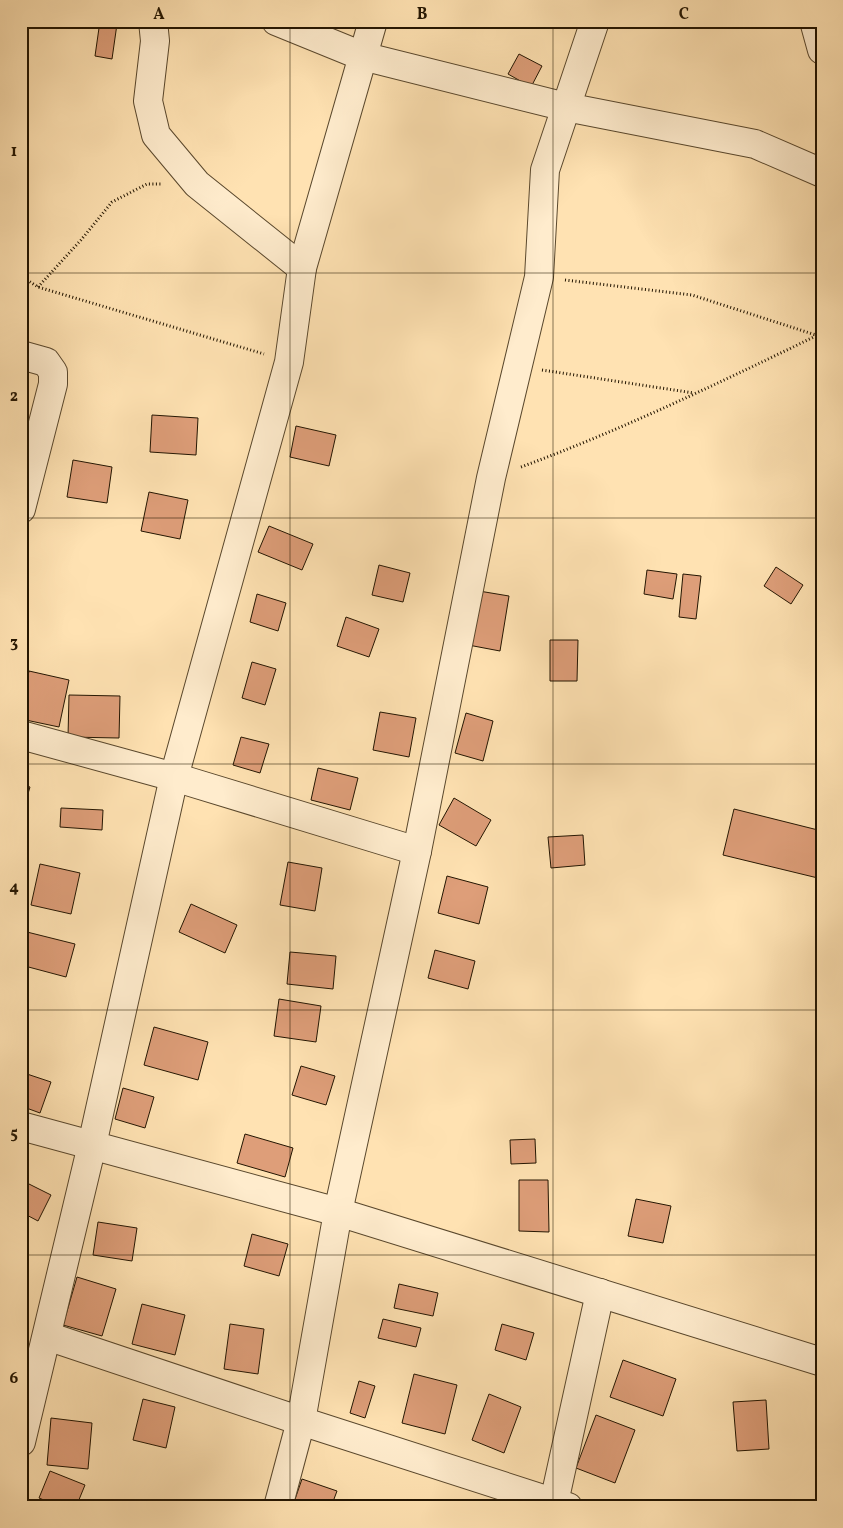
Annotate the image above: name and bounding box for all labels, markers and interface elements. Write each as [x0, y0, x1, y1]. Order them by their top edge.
text: A [153, 4, 165, 26]
text: B [417, 4, 428, 26]
text: C [679, 4, 689, 26]
text: 1 [11, 141, 17, 163]
text: 2 [10, 386, 18, 408]
text: 3 [10, 632, 18, 654]
text: 4 [9, 877, 19, 899]
text: 5 [10, 1123, 18, 1145]
text: 6 [10, 1368, 19, 1390]

